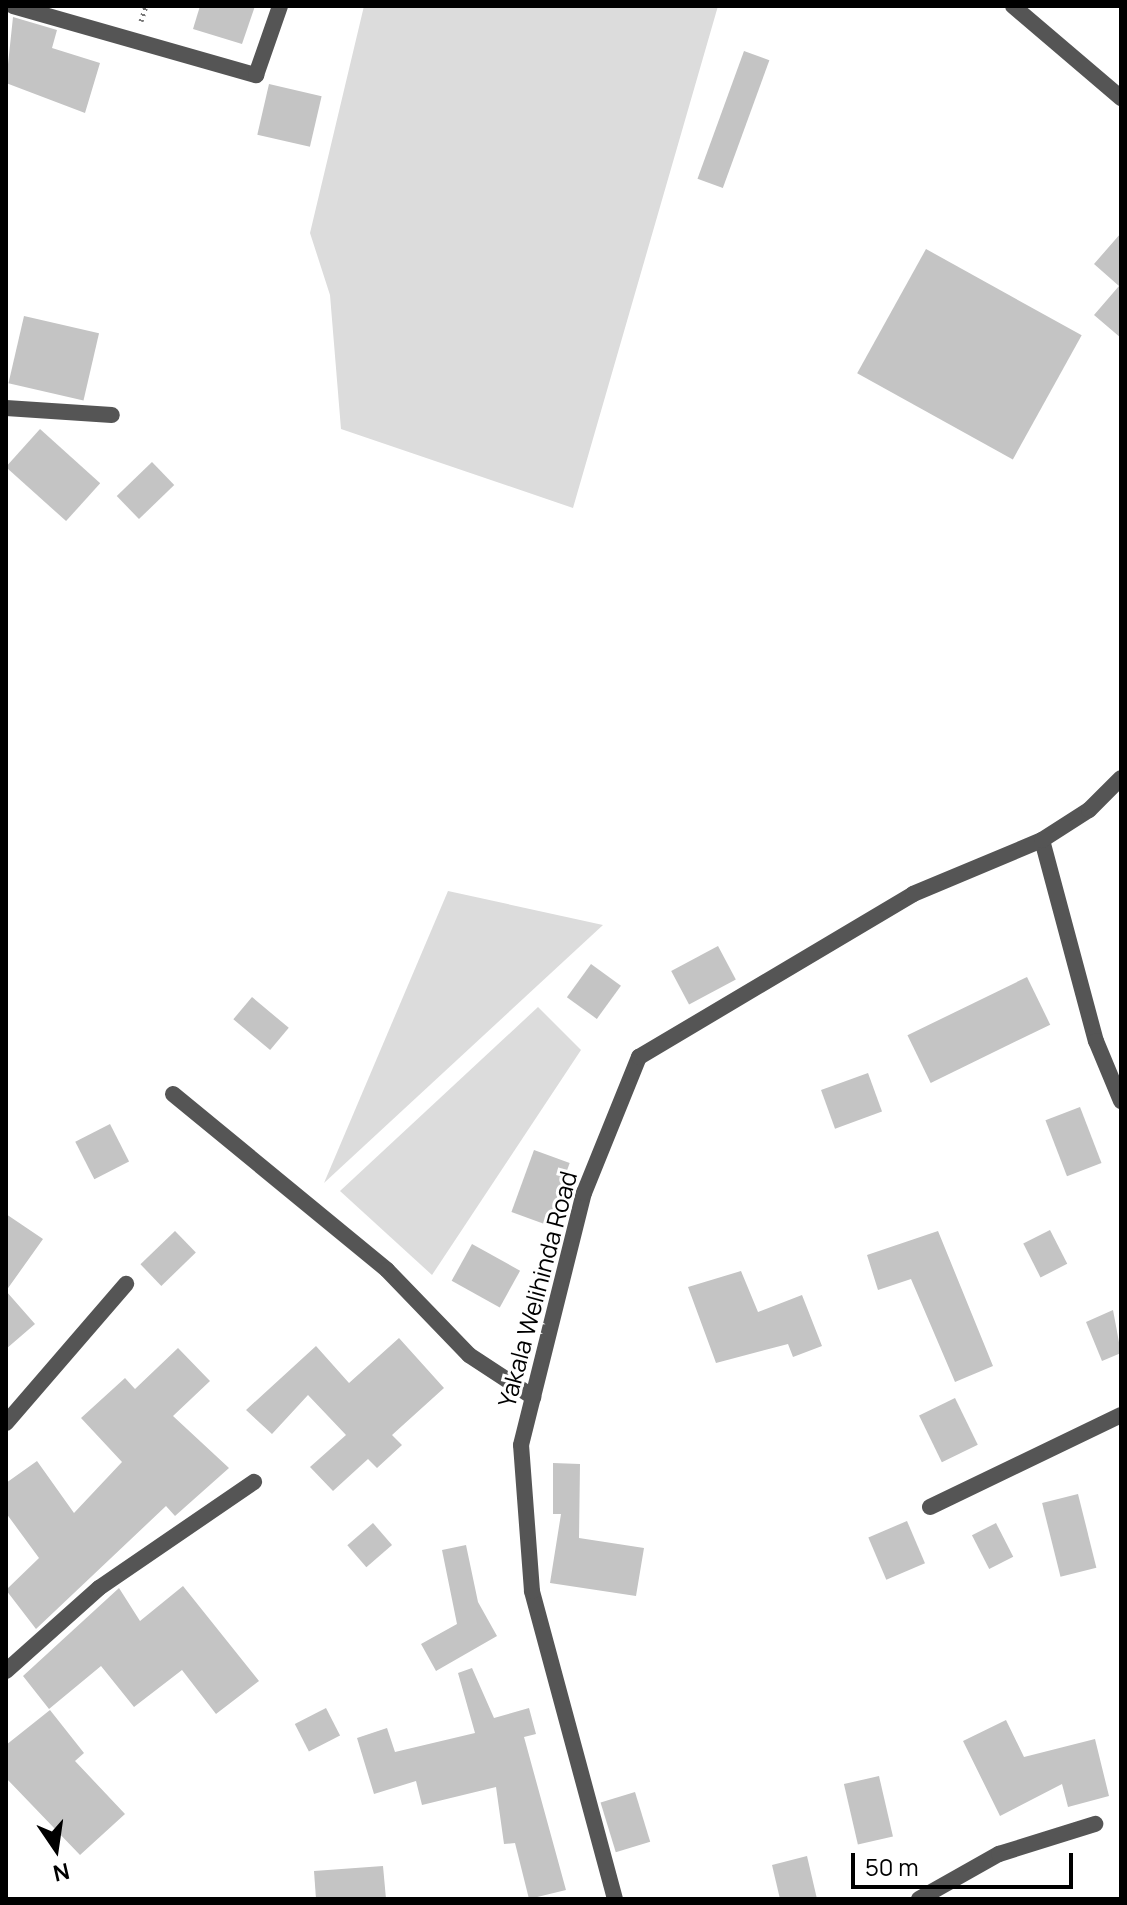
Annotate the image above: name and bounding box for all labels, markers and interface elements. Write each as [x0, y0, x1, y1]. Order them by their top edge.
street label: Yakala Welihinda Road [492, 1168, 582, 1410]
north arrow [16, 1809, 96, 1889]
scale bar [855, 1837, 1077, 1887]
text: 50 m [865, 1850, 919, 1883]
text: N [50, 1856, 72, 1889]

